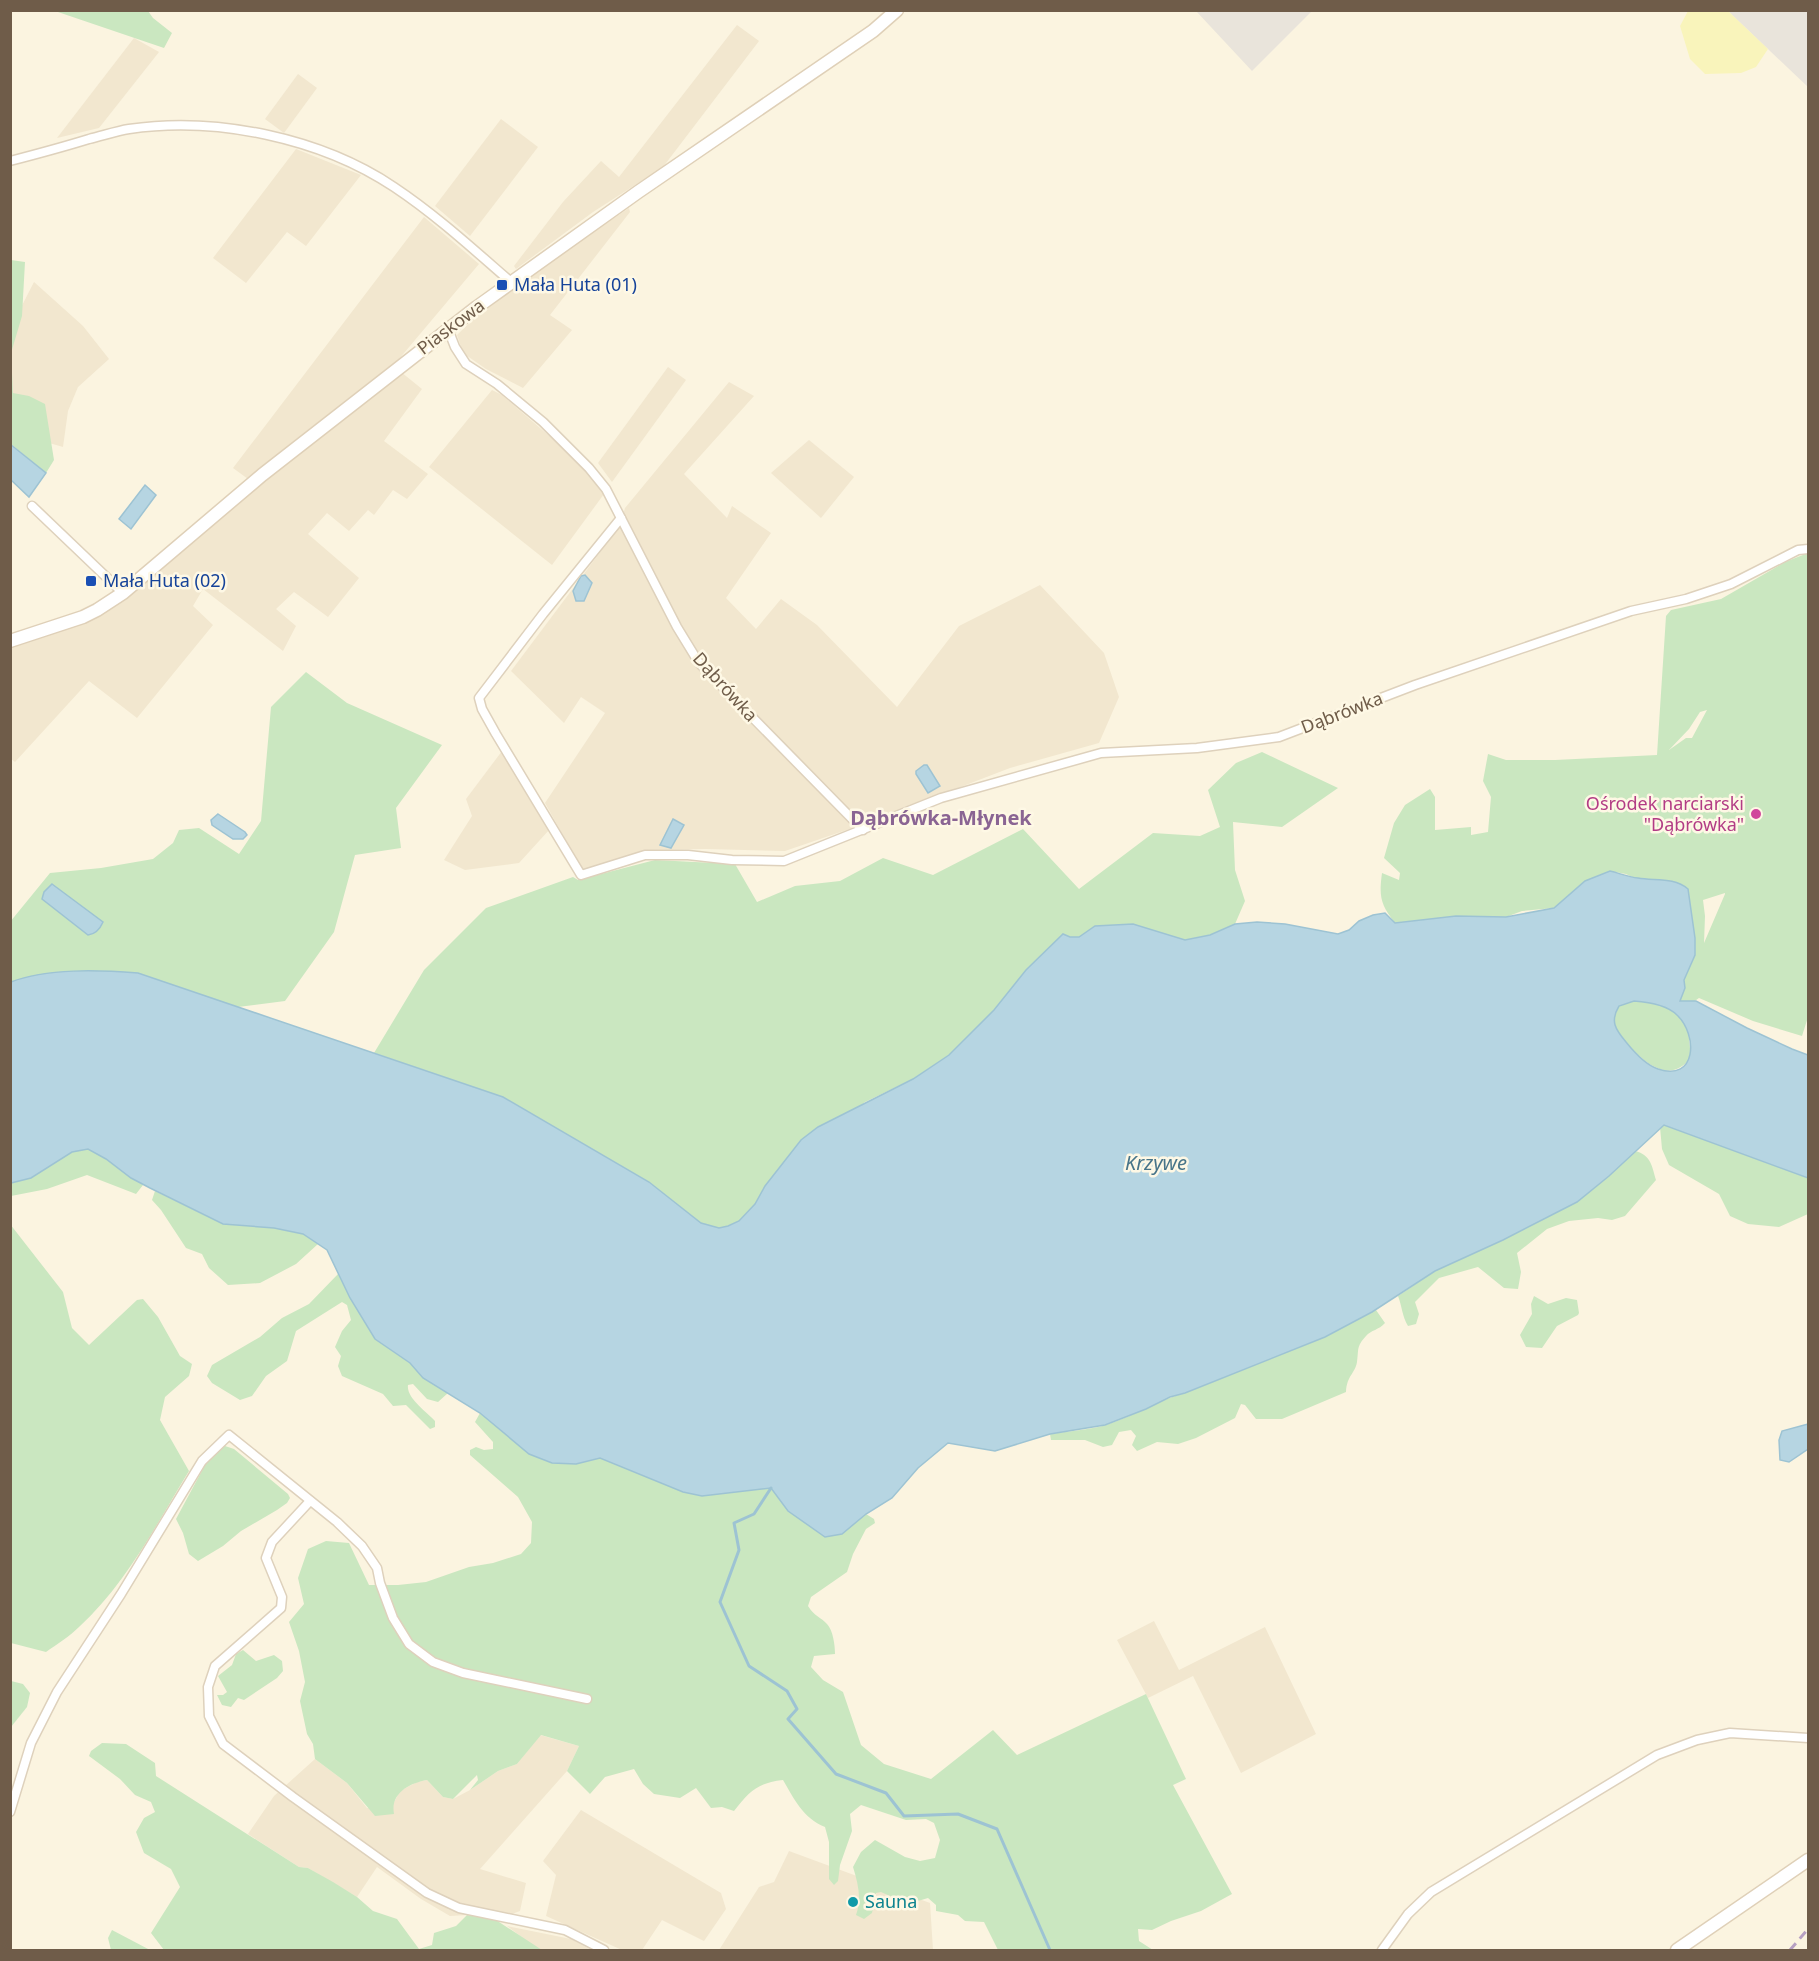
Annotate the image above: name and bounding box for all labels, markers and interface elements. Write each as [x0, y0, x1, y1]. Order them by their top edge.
place label: Mała Huta (01) [514, 272, 637, 296]
marker: Mała Huta (01) [495, 278, 509, 292]
street label: Piaskowa [412, 293, 489, 359]
place label: Mała Huta (02) [103, 568, 226, 592]
marker: Mała Huta (02) [84, 574, 98, 588]
street label: Dąbrówka [688, 646, 763, 726]
street label: Dąbrówka [1297, 685, 1386, 739]
place label: Ośrodek narciarski "Dąbrówka" [1586, 791, 1744, 836]
district label: Dąbrówka-Młynek [850, 804, 1032, 831]
marker: Ośrodek narciarski "Dąbrówka" [1749, 807, 1763, 821]
water label: Krzywe [1125, 1149, 1187, 1176]
place label: Sauna [865, 1889, 917, 1913]
marker: Sauna [846, 1895, 860, 1909]

